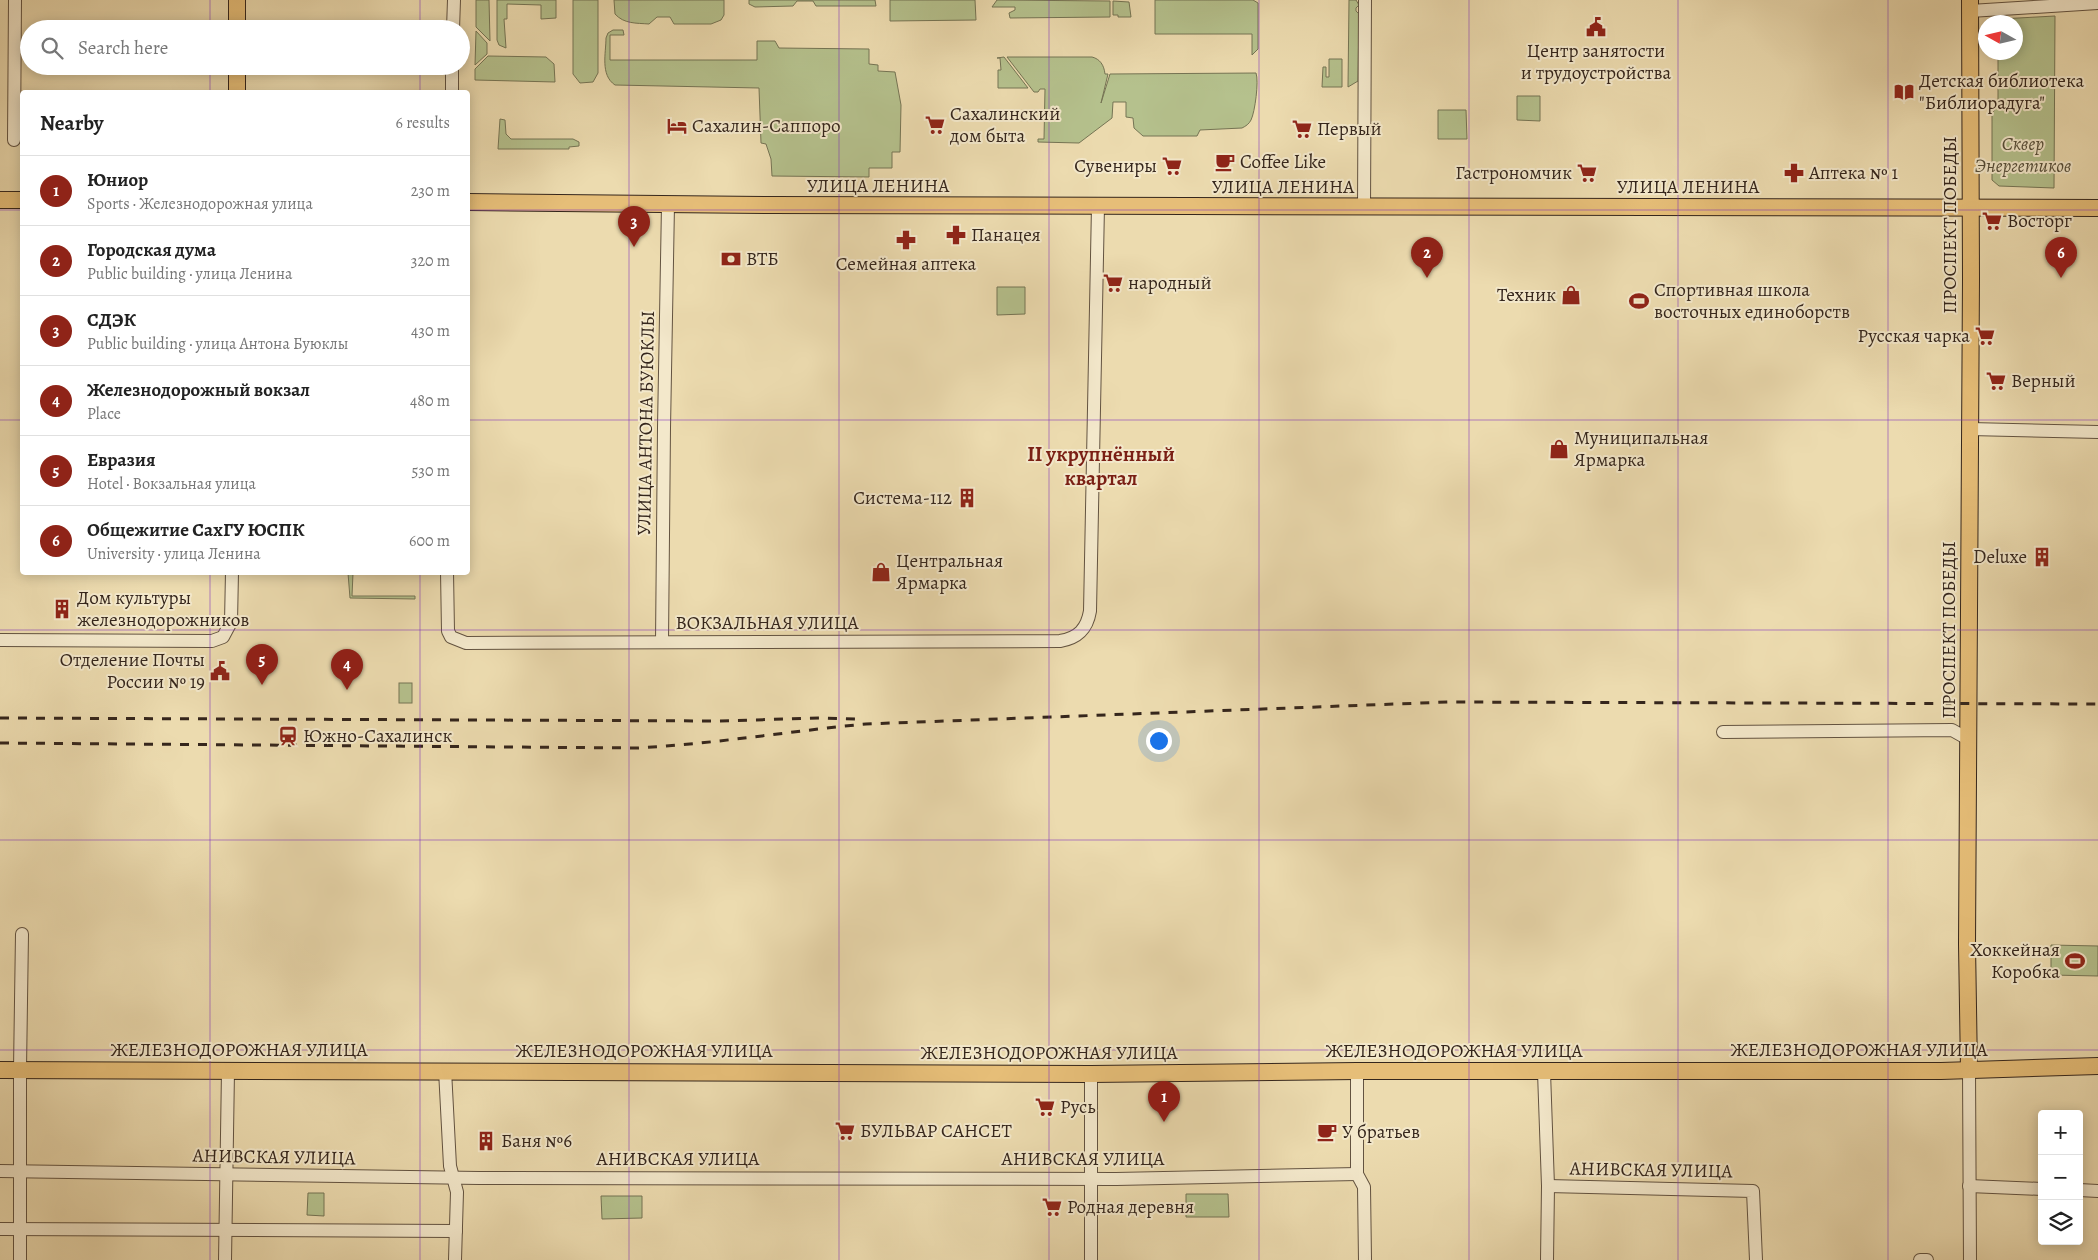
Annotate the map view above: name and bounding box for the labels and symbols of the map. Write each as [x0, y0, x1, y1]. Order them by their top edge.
north arrow [1978, 15, 2023, 60]
public building icon: Центр занятости и трудоустройства [1585, 16, 1607, 38]
place label: Центр занятости и трудоустройства [1521, 38, 1671, 86]
place label: Детская библиотека "Библиорадуга" [1919, 68, 2085, 116]
library icon: Детская библиотека "Библиорадуга" [1893, 81, 1915, 103]
place label: Сахалинский дом быта [949, 101, 1060, 149]
place label: Сахалин-Саппоро [692, 113, 841, 139]
supermarket icon: Сахалинский дом быта [924, 114, 946, 136]
hotel icon: Сахалин-Саппоро [666, 115, 688, 137]
place label: Первый [1317, 116, 1382, 142]
supermarket icon: Первый [1291, 118, 1313, 140]
park label: Сквер Энергетиков [1975, 131, 2071, 179]
street label: ПРОСПЕКТ ПОБЕДЫ [1937, 136, 1963, 314]
place label: Coffee Like [1240, 149, 1326, 175]
cafe icon: Coffee Like [1214, 151, 1236, 173]
place label: Сувениры [1074, 153, 1157, 179]
supermarket icon: Сувениры [1161, 155, 1183, 177]
place label: Гастрономчик [1455, 160, 1572, 186]
place label: Аптека № 1 [1808, 160, 1898, 186]
supermarket icon: Гастрономчик [1576, 162, 1598, 184]
pharmacy icon: Аптека № 1 [1783, 162, 1805, 184]
street label: УЛИЦА ЛЕНИНА [807, 173, 950, 199]
street label: УЛИЦА ЛЕНИНА [1212, 174, 1355, 200]
street label: УЛИЦА ЛЕНИНА [1617, 174, 1760, 200]
pin: 3 [618, 206, 650, 247]
place label: Восторг [2007, 208, 2072, 234]
supermarket icon: Восторг [1981, 210, 2003, 232]
place label: Панацея [971, 222, 1041, 248]
pharmacy icon: Панацея [945, 224, 967, 246]
pharmacy icon: Семейная аптека [895, 229, 917, 251]
pin: 2 [1411, 237, 1443, 278]
pin: 6 [2045, 237, 2077, 278]
place label: ВТБ [746, 246, 779, 272]
bank icon: ВТБ [720, 248, 742, 270]
place label: Семейная аптека [836, 251, 976, 277]
place label: народный [1128, 270, 1212, 296]
supermarket icon: народный [1102, 272, 1124, 294]
place label: Спортивная школа восточных единоборств [1654, 277, 1850, 325]
place label: Техник [1497, 282, 1556, 308]
shop icon: Техник [1560, 284, 1582, 306]
sports icon: Спортивная школа восточных единоборств [1628, 290, 1650, 312]
street label: УЛИЦА АНТОНА БУЮКЛЫ [631, 310, 661, 536]
place label: Русская чарка [1858, 323, 1970, 349]
supermarket icon: Русская чарка [1974, 325, 1996, 347]
place label: Верный [2011, 368, 2076, 394]
supermarket icon: Верный [1985, 370, 2007, 392]
place label: Муниципальная Ярмарка [1574, 425, 1709, 473]
shop icon: Муниципальная Ярмарка [1548, 438, 1570, 460]
district label: II укрупнённый квартал [1027, 440, 1175, 492]
place label: Система-112 [853, 485, 952, 511]
building icon: Система-112 [956, 487, 978, 509]
street label: ПРОСПЕКТ ПОБЕДЫ [1936, 541, 1962, 719]
place label: Deluxe [1973, 544, 2027, 570]
building icon: Deluxe [2031, 546, 2053, 568]
place label: Центральная Ярмарка [896, 548, 1003, 596]
shop icon: Центральная Ярмарка [870, 561, 892, 583]
place label: Дом культуры железнодорожников [77, 585, 249, 633]
building icon: Дом культуры железнодорожников [51, 598, 73, 620]
street label: ВОКЗАЛЬНАЯ УЛИЦА [675, 610, 859, 636]
pin: 5 [246, 644, 278, 685]
place label: Отделение Почты России № 19 [60, 647, 205, 695]
pin: 4 [331, 649, 363, 690]
public building icon: Отделение Почты России № 19 [209, 660, 231, 682]
place label: Южно-Сахалинск [303, 723, 452, 749]
station icon: Южно-Сахалинск [277, 725, 299, 747]
your location [1146, 728, 1172, 754]
place label: Хоккейная Коробка [1970, 937, 2060, 985]
sports icon: Хоккейная Коробка [2064, 950, 2086, 972]
street label: ЖЕЛЕЗНОДОРОЖНАЯ УЛИЦА [110, 1037, 368, 1063]
street label: ЖЕЛЕЗНОДОРОЖНАЯ УЛИЦА [1730, 1037, 1988, 1063]
street label: ЖЕЛЕЗНОДОРОЖНАЯ УЛИЦА [515, 1038, 773, 1064]
street label: ЖЕЛЕЗНОДОРОЖНАЯ УЛИЦА [1325, 1038, 1583, 1064]
street label: ЖЕЛЕЗНОДОРОЖНАЯ УЛИЦА [920, 1040, 1178, 1066]
pin: 1 [1148, 1081, 1180, 1122]
place label: Русь [1060, 1094, 1096, 1120]
supermarket icon: Русь [1034, 1096, 1056, 1118]
place label: БУЛЬВАР САНСЕТ [860, 1118, 1012, 1144]
place label: У братьев [1342, 1119, 1420, 1145]
supermarket icon: БУЛЬВАР САНСЕТ [834, 1120, 856, 1142]
cafe icon: У братьев [1316, 1121, 1338, 1143]
place label: Баня №6 [501, 1128, 572, 1154]
building icon: Баня №6 [475, 1130, 497, 1152]
street label: АНИВСКАЯ УЛИЦА [191, 1143, 357, 1171]
street label: АНИВСКАЯ УЛИЦА [596, 1146, 760, 1172]
street label: АНИВСКАЯ УЛИЦА [1001, 1146, 1165, 1172]
street label: АНИВСКАЯ УЛИЦА [1568, 1156, 1734, 1184]
place label: Родная деревня [1067, 1194, 1194, 1220]
supermarket icon: Родная деревня [1041, 1196, 1063, 1218]

